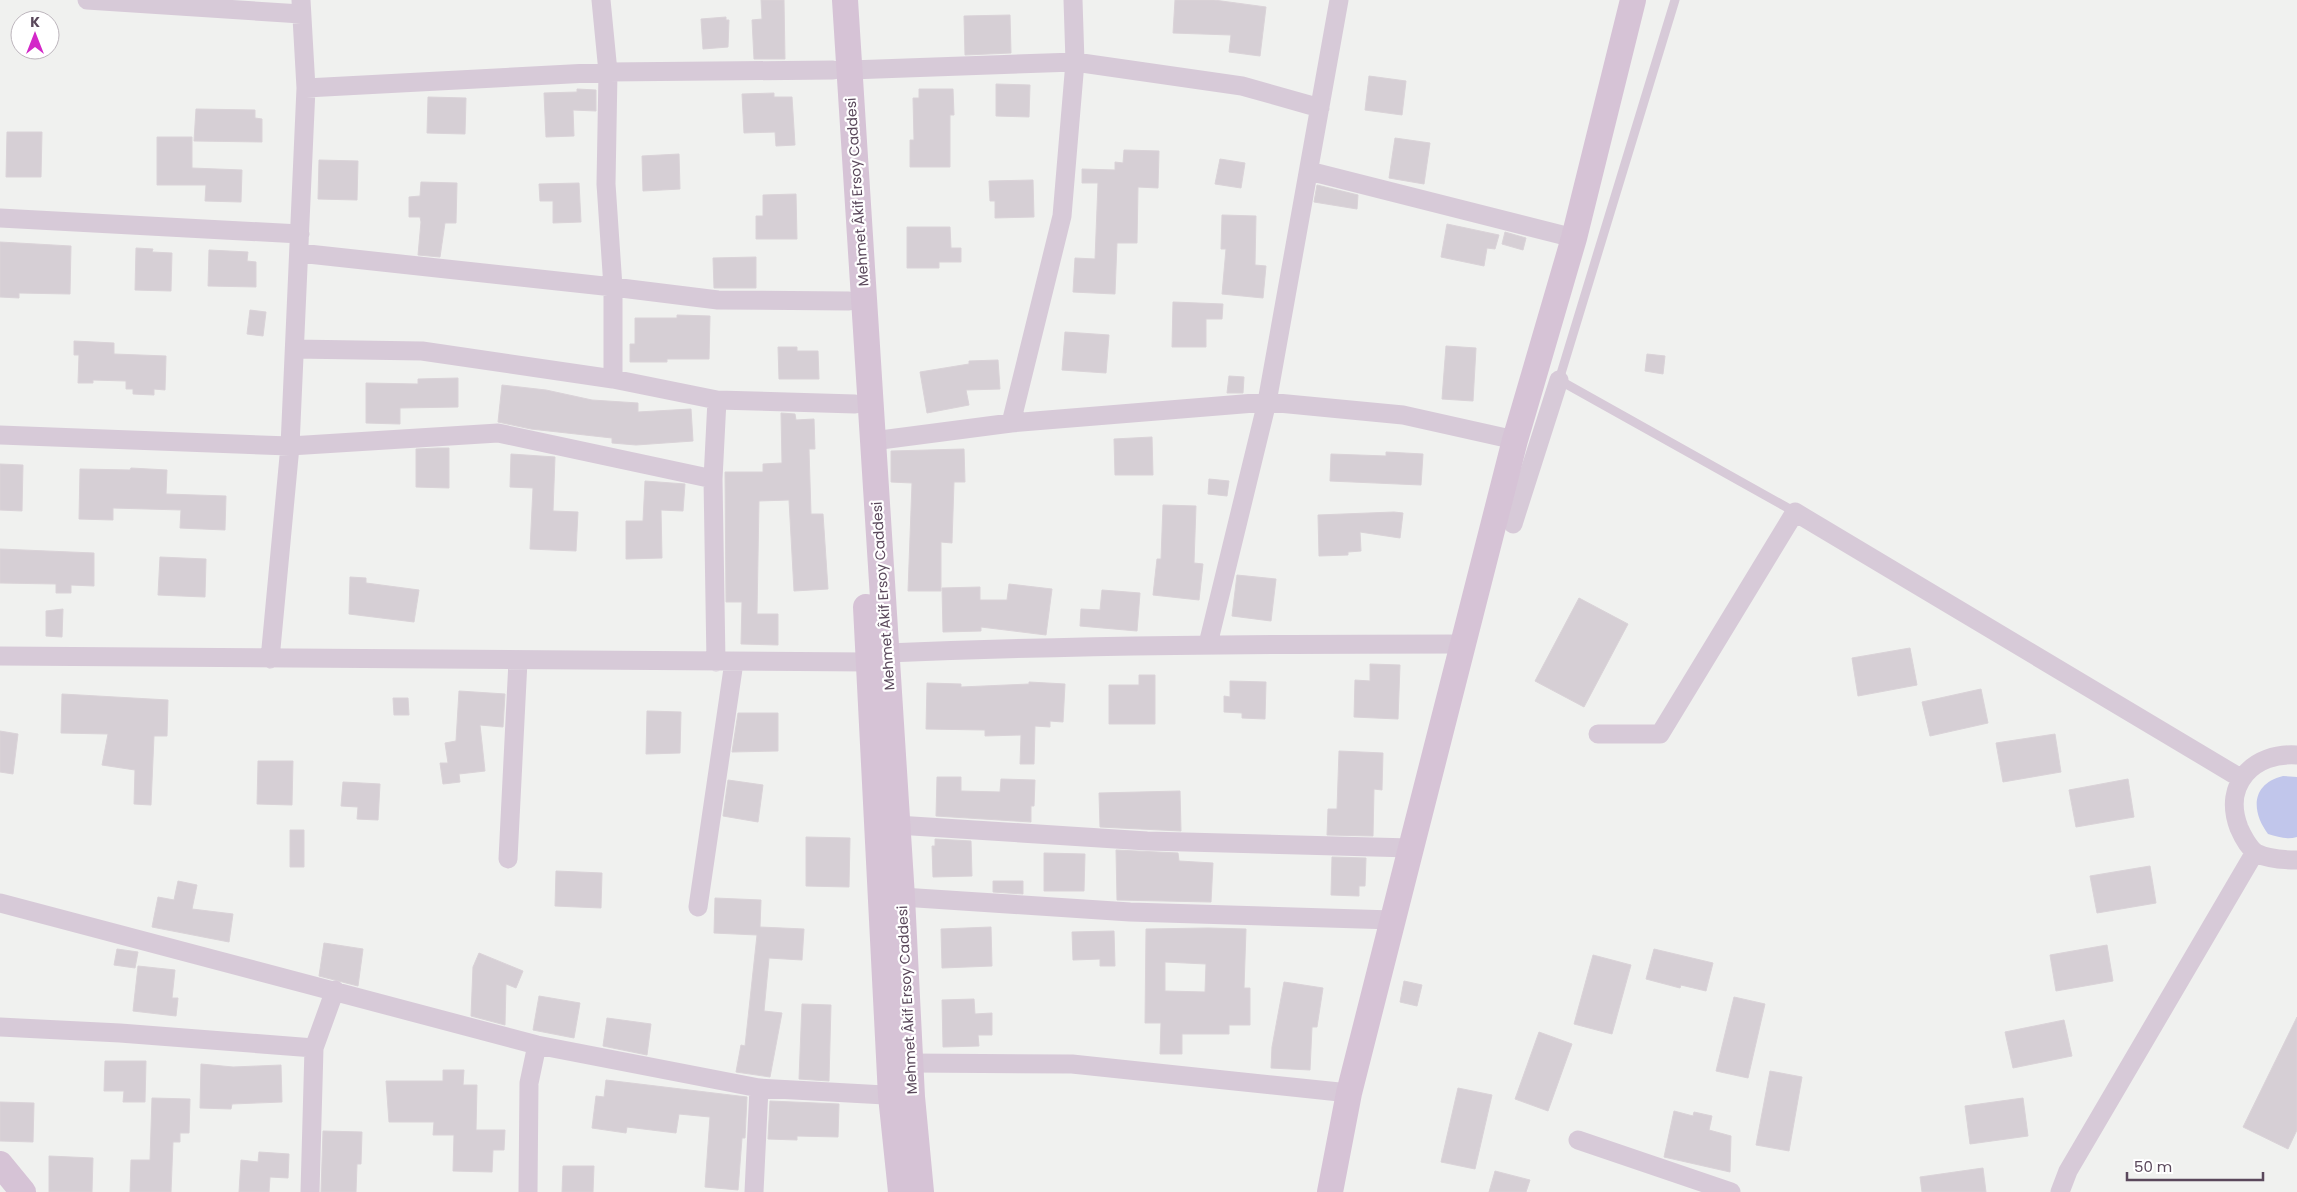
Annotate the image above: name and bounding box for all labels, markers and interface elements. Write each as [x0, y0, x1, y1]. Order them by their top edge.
north arrow [10, 10, 60, 60]
text: K [30, 12, 40, 32]
street label: Mehmet Âkif Ersoy Caddesi [840, 97, 874, 287]
street label: Mehmet Âkif Ersoy Caddesi [866, 501, 900, 691]
street label: Mehmet Âkif Ersoy Caddesi [892, 905, 922, 1095]
scale bar [2127, 1150, 2263, 1182]
text: 50 m [2134, 1156, 2172, 1177]

